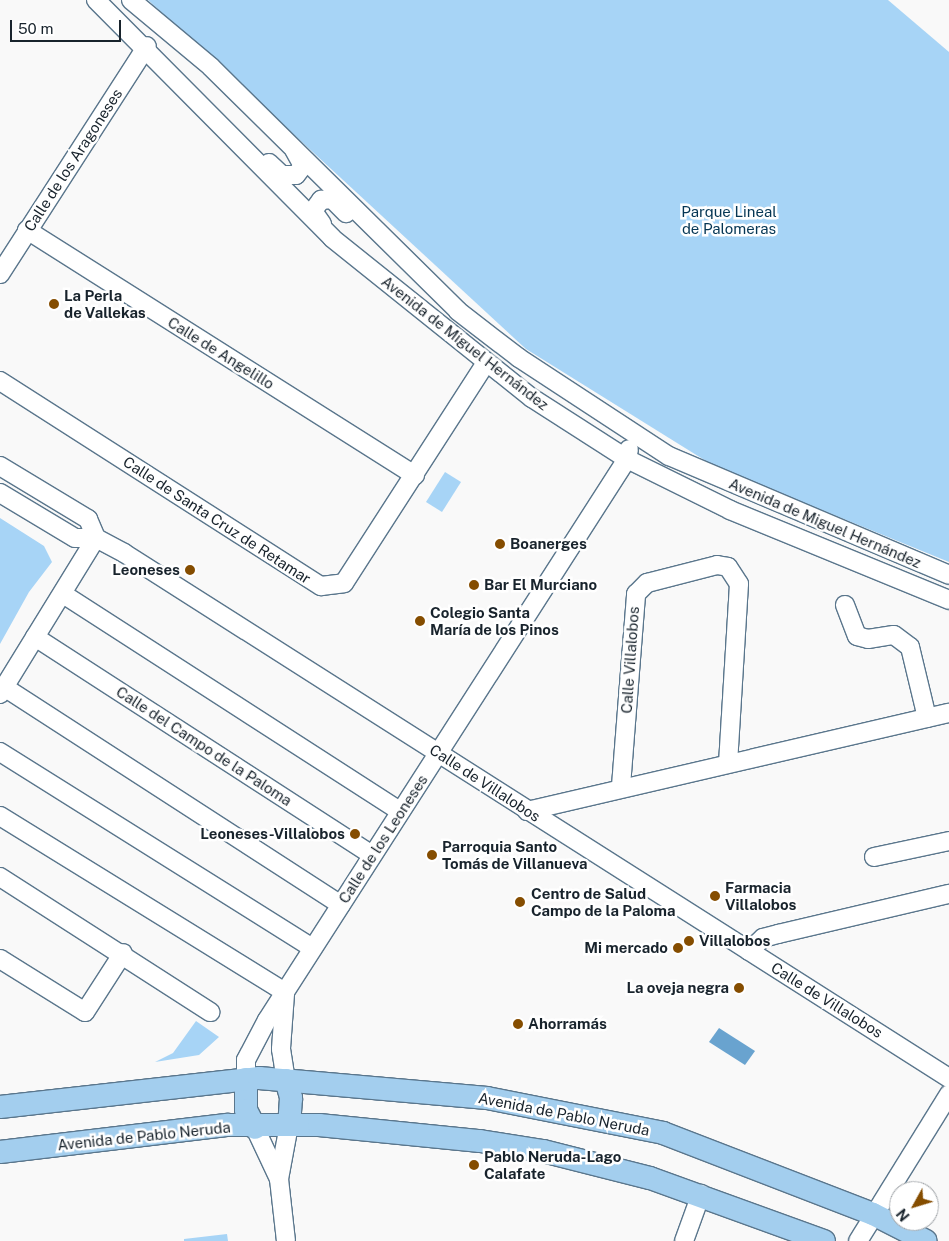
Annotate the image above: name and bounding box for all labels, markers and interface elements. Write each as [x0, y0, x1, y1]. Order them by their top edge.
scale bar [12, 10, 124, 42]
text: 50 m [18, 20, 53, 37]
street label: Calle de los Aragoneses [20, 85, 126, 235]
park label: Parque Lineal de Palomeras [681, 202, 777, 237]
street label: Avenida de Miguel Hernández [378, 272, 552, 414]
place label: La Perla de Vallekas [64, 286, 146, 321]
marker: La Perla de Vallekas [48, 298, 60, 310]
street label: Calle de Angelillo [164, 313, 278, 393]
street label: Calle de Santa Cruz de Retamar [120, 452, 314, 588]
street label: Avenida de Miguel Hernández [726, 474, 924, 572]
place label: Boanerges [510, 535, 587, 553]
marker: Boanerges [494, 538, 506, 550]
place label: Leoneses [112, 561, 180, 579]
marker: Leoneses [184, 564, 196, 576]
place label: Bar El Murciano [484, 576, 597, 594]
marker: Bar El Murciano [468, 579, 480, 591]
place label: Colegio Santa María de los Pinos [430, 603, 559, 638]
street label: Calle Villalobos [617, 606, 643, 714]
marker: Colegio Santa María de los Pinos [414, 615, 426, 627]
street label: Calle del Campo de la Paloma [113, 682, 295, 810]
street label: Calle de Villalobos [426, 740, 544, 826]
street label: Calle de los Leoneses [335, 771, 431, 907]
place label: Leoneses-Villalobos [200, 825, 345, 843]
marker: Leoneses-Villalobos [349, 828, 361, 840]
place label: Parroquia Santo Tomás de Villanueva [442, 837, 588, 872]
marker: Parroquia Santo Tomás de Villanueva [426, 849, 438, 861]
place label: Farmacia Villalobos [725, 878, 796, 913]
place label: Centro de Salud Campo de la Paloma [531, 884, 676, 919]
marker: Farmacia Villalobos [709, 890, 721, 902]
marker: Centro de Salud Campo de la Paloma [513, 895, 527, 909]
place label: Villalobos [699, 932, 770, 950]
marker: Villalobos [683, 935, 695, 947]
place label: Mi mercado [584, 939, 668, 957]
marker: Mi mercado [672, 942, 684, 954]
street label: Calle de Villalobos [768, 958, 886, 1042]
place label: La oveja negra [626, 979, 729, 997]
marker: La oveja negra [733, 982, 745, 994]
place label: Ahorramás [528, 1015, 607, 1033]
marker: Ahorramás [512, 1018, 524, 1030]
street label: Avenida de Pablo Neruda [477, 1089, 651, 1139]
street label: Avenida de Pablo Neruda [56, 1118, 232, 1154]
place label: Pablo Neruda-Lago Calafate [484, 1147, 621, 1182]
marker: Pablo Neruda-Lago Calafate [468, 1159, 480, 1171]
north arrow [889, 1181, 939, 1231]
text: N [893, 1206, 913, 1224]

